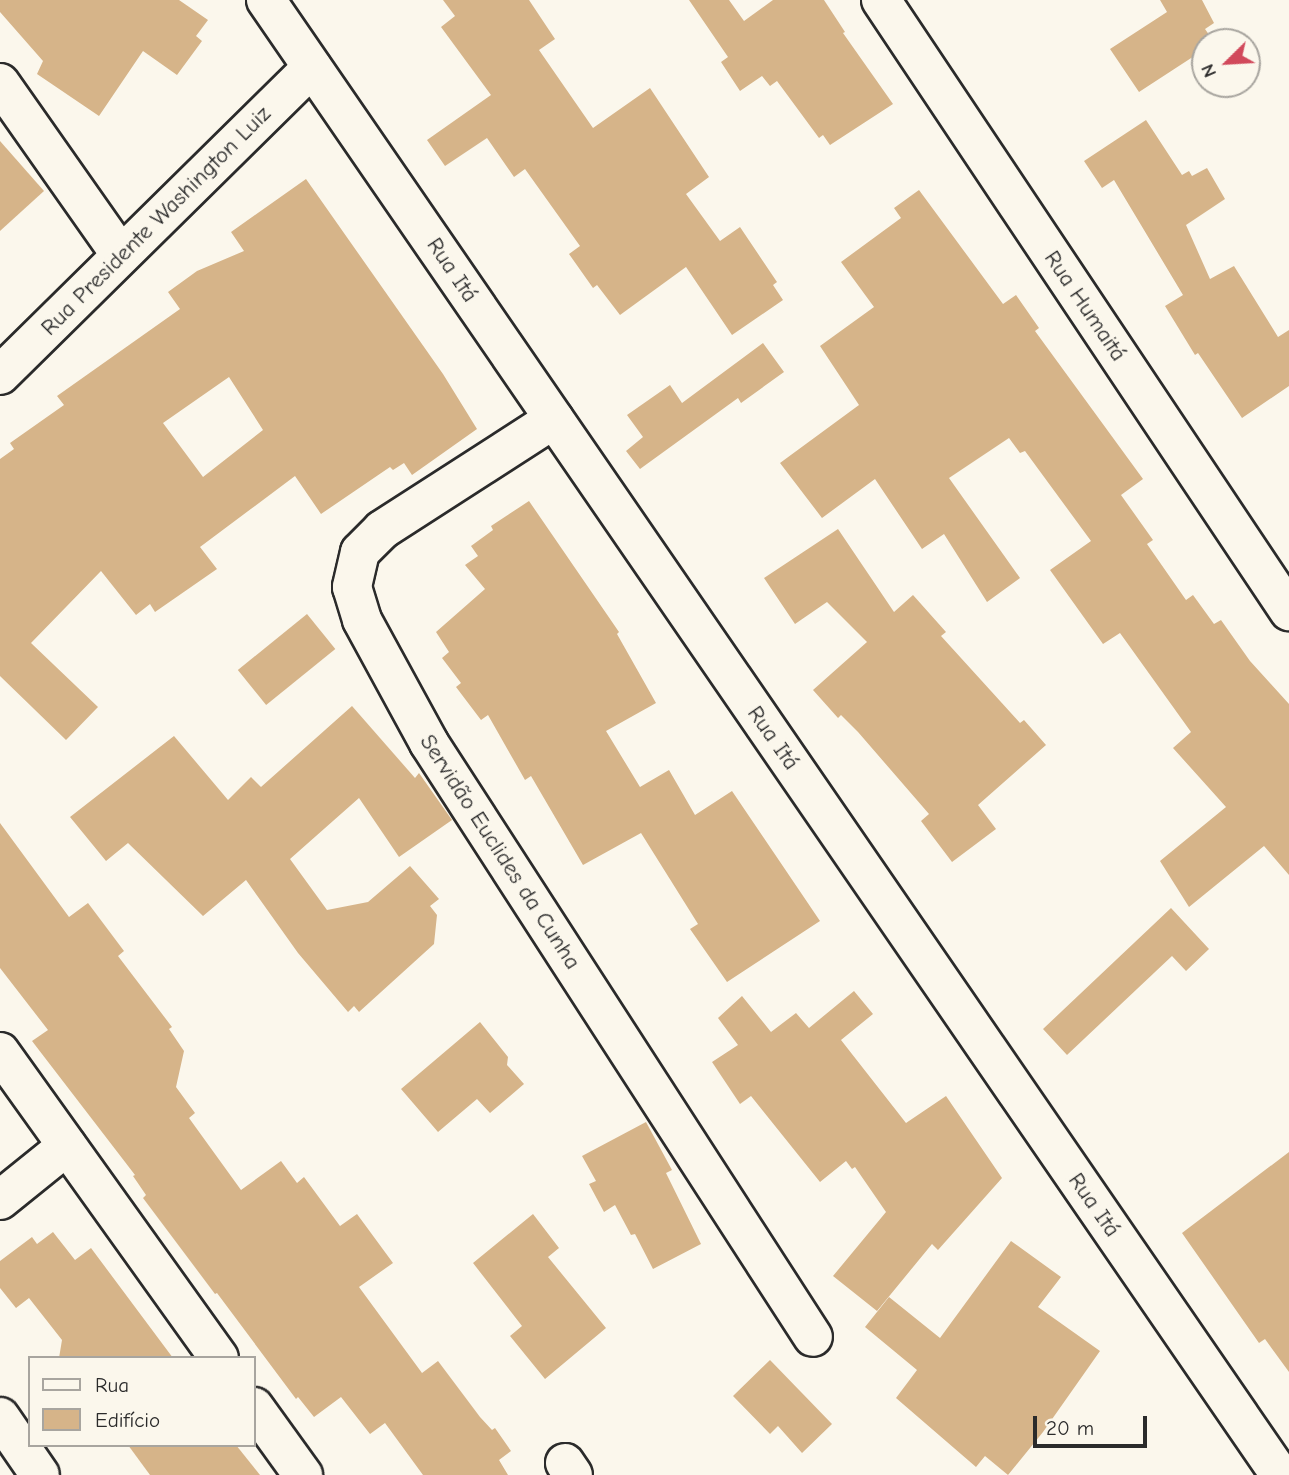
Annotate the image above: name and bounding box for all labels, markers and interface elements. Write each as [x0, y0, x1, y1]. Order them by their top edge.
north arrow [1191, 28, 1261, 98]
text: N [1196, 61, 1221, 81]
street label: Rua Presidente Washington Luiz [35, 100, 277, 342]
street label: Rua Itá [420, 233, 484, 307]
street label: Rua Humaitá [1038, 246, 1132, 366]
street label: Rua Itá [741, 701, 805, 775]
street label: Servidão Euclides da Cunha [414, 729, 586, 975]
street label: Rua Itá [1062, 1168, 1126, 1242]
legend [28, 1356, 256, 1447]
text: Rua [95, 1373, 129, 1397]
scale bar [1037, 1402, 1151, 1446]
text: Edifício [95, 1408, 160, 1432]
text: 20 m [1046, 1416, 1094, 1440]

